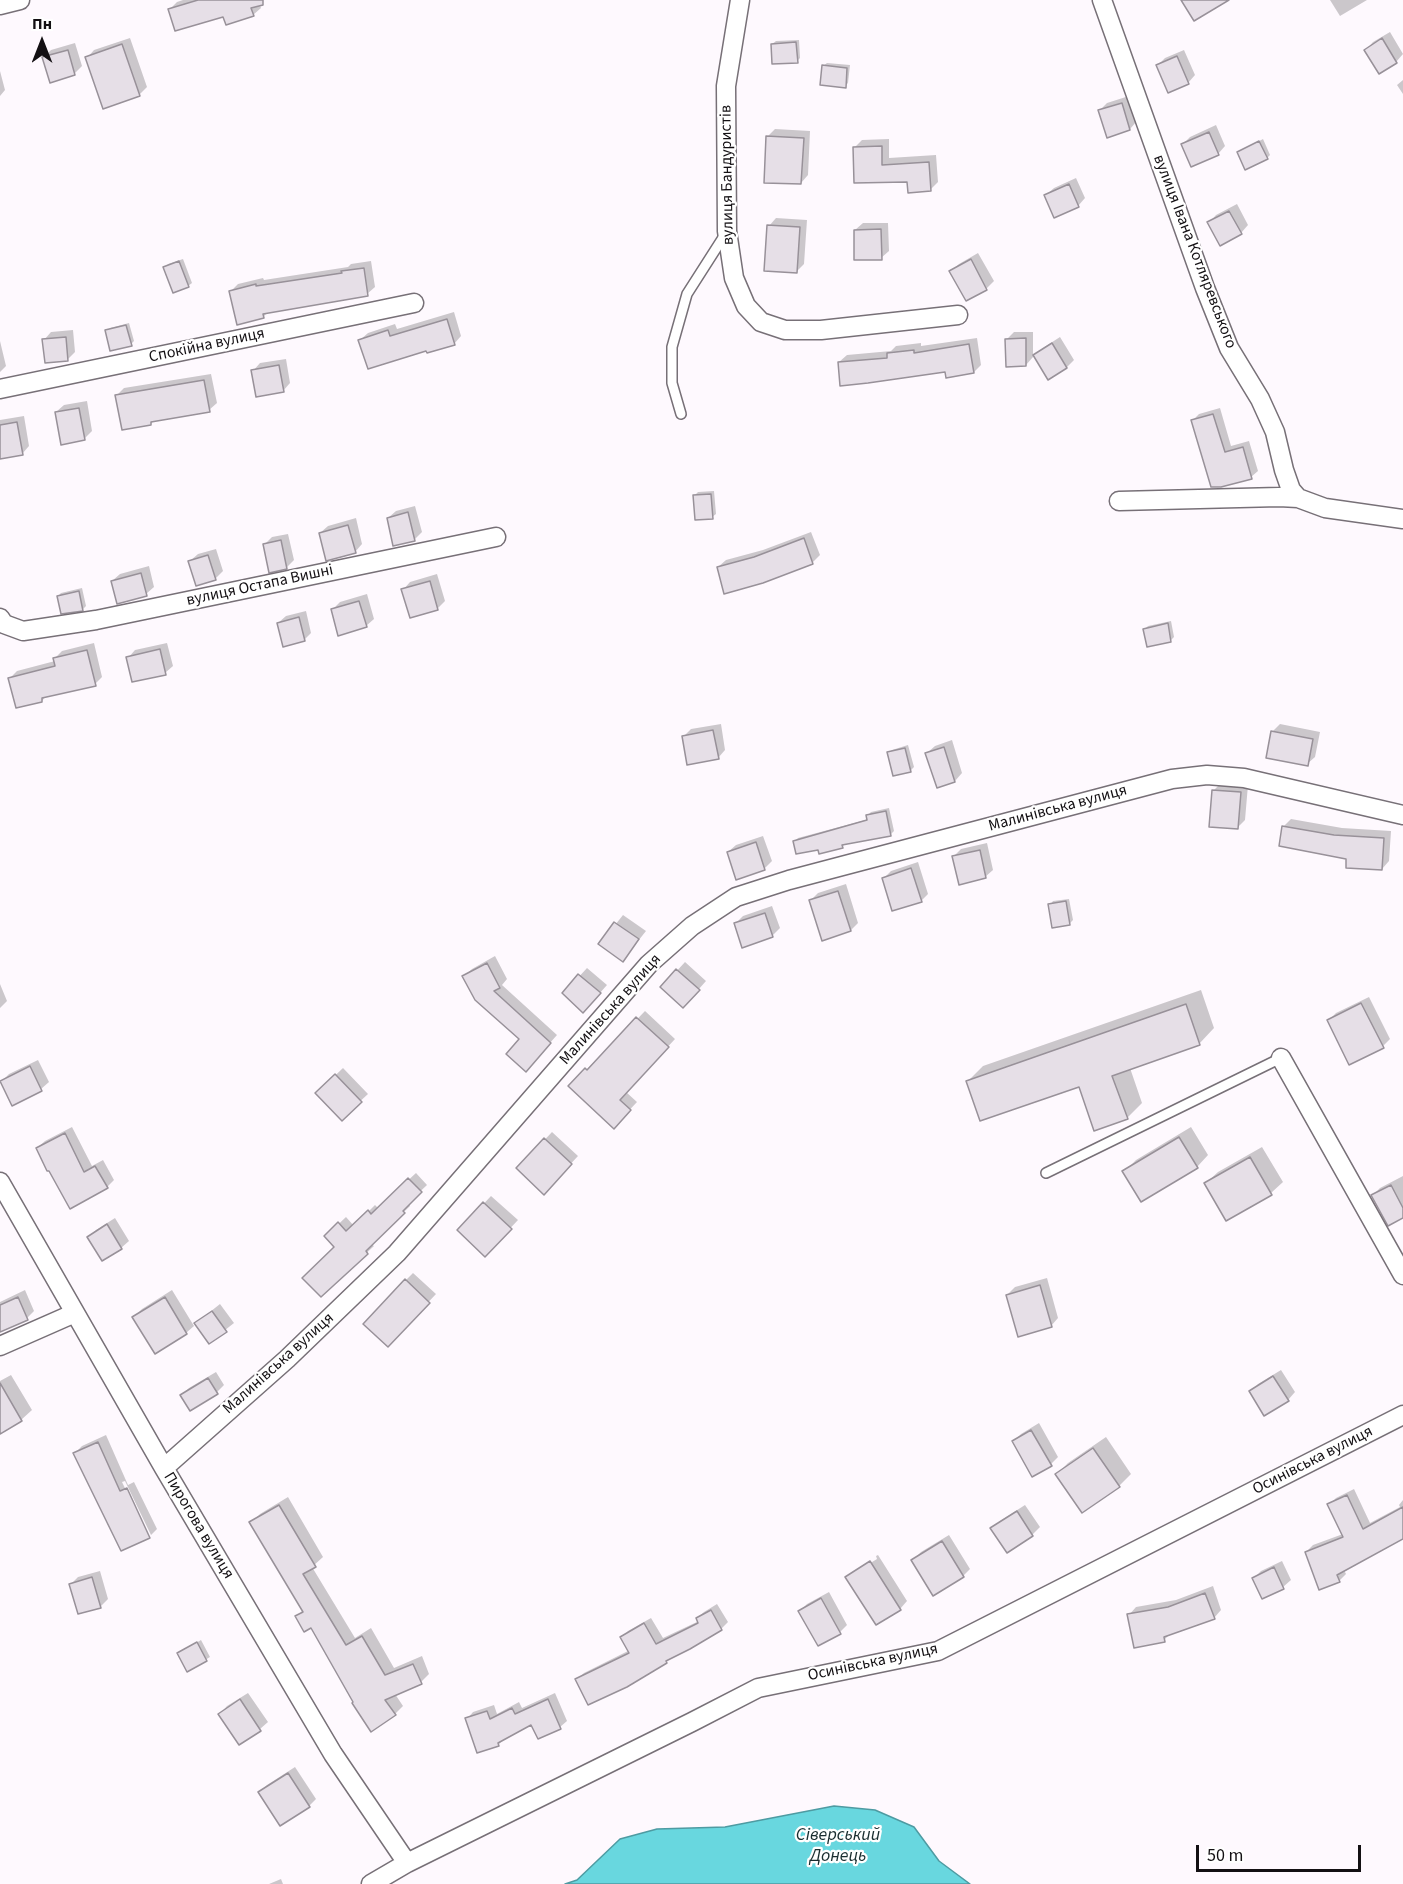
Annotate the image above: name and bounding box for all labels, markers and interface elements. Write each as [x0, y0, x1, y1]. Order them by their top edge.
north arrow [12, 12, 72, 72]
text: Пн [32, 13, 52, 35]
street label: вулиця Бандуристів [717, 105, 739, 245]
street label: вулиця Івана Котляревського [1148, 152, 1240, 352]
street label: Спокійна вулиця [147, 324, 267, 368]
street label: вулиця Остапа Вишні [185, 561, 335, 611]
street label: Малинівська вулиця [987, 781, 1129, 837]
street label: Малинівська вулиця [556, 951, 666, 1069]
street label: Малинівська вулиця [220, 1309, 338, 1419]
street label: Осинівська вулиця [1250, 1422, 1376, 1500]
street label: Пирогова вулиця [159, 1469, 237, 1583]
street label: Осинівська вулиця [806, 1640, 940, 1686]
water label: Сіверський Донець [796, 1825, 880, 1868]
scale bar [1199, 1833, 1364, 1871]
text: 50 m [1207, 1843, 1243, 1868]

